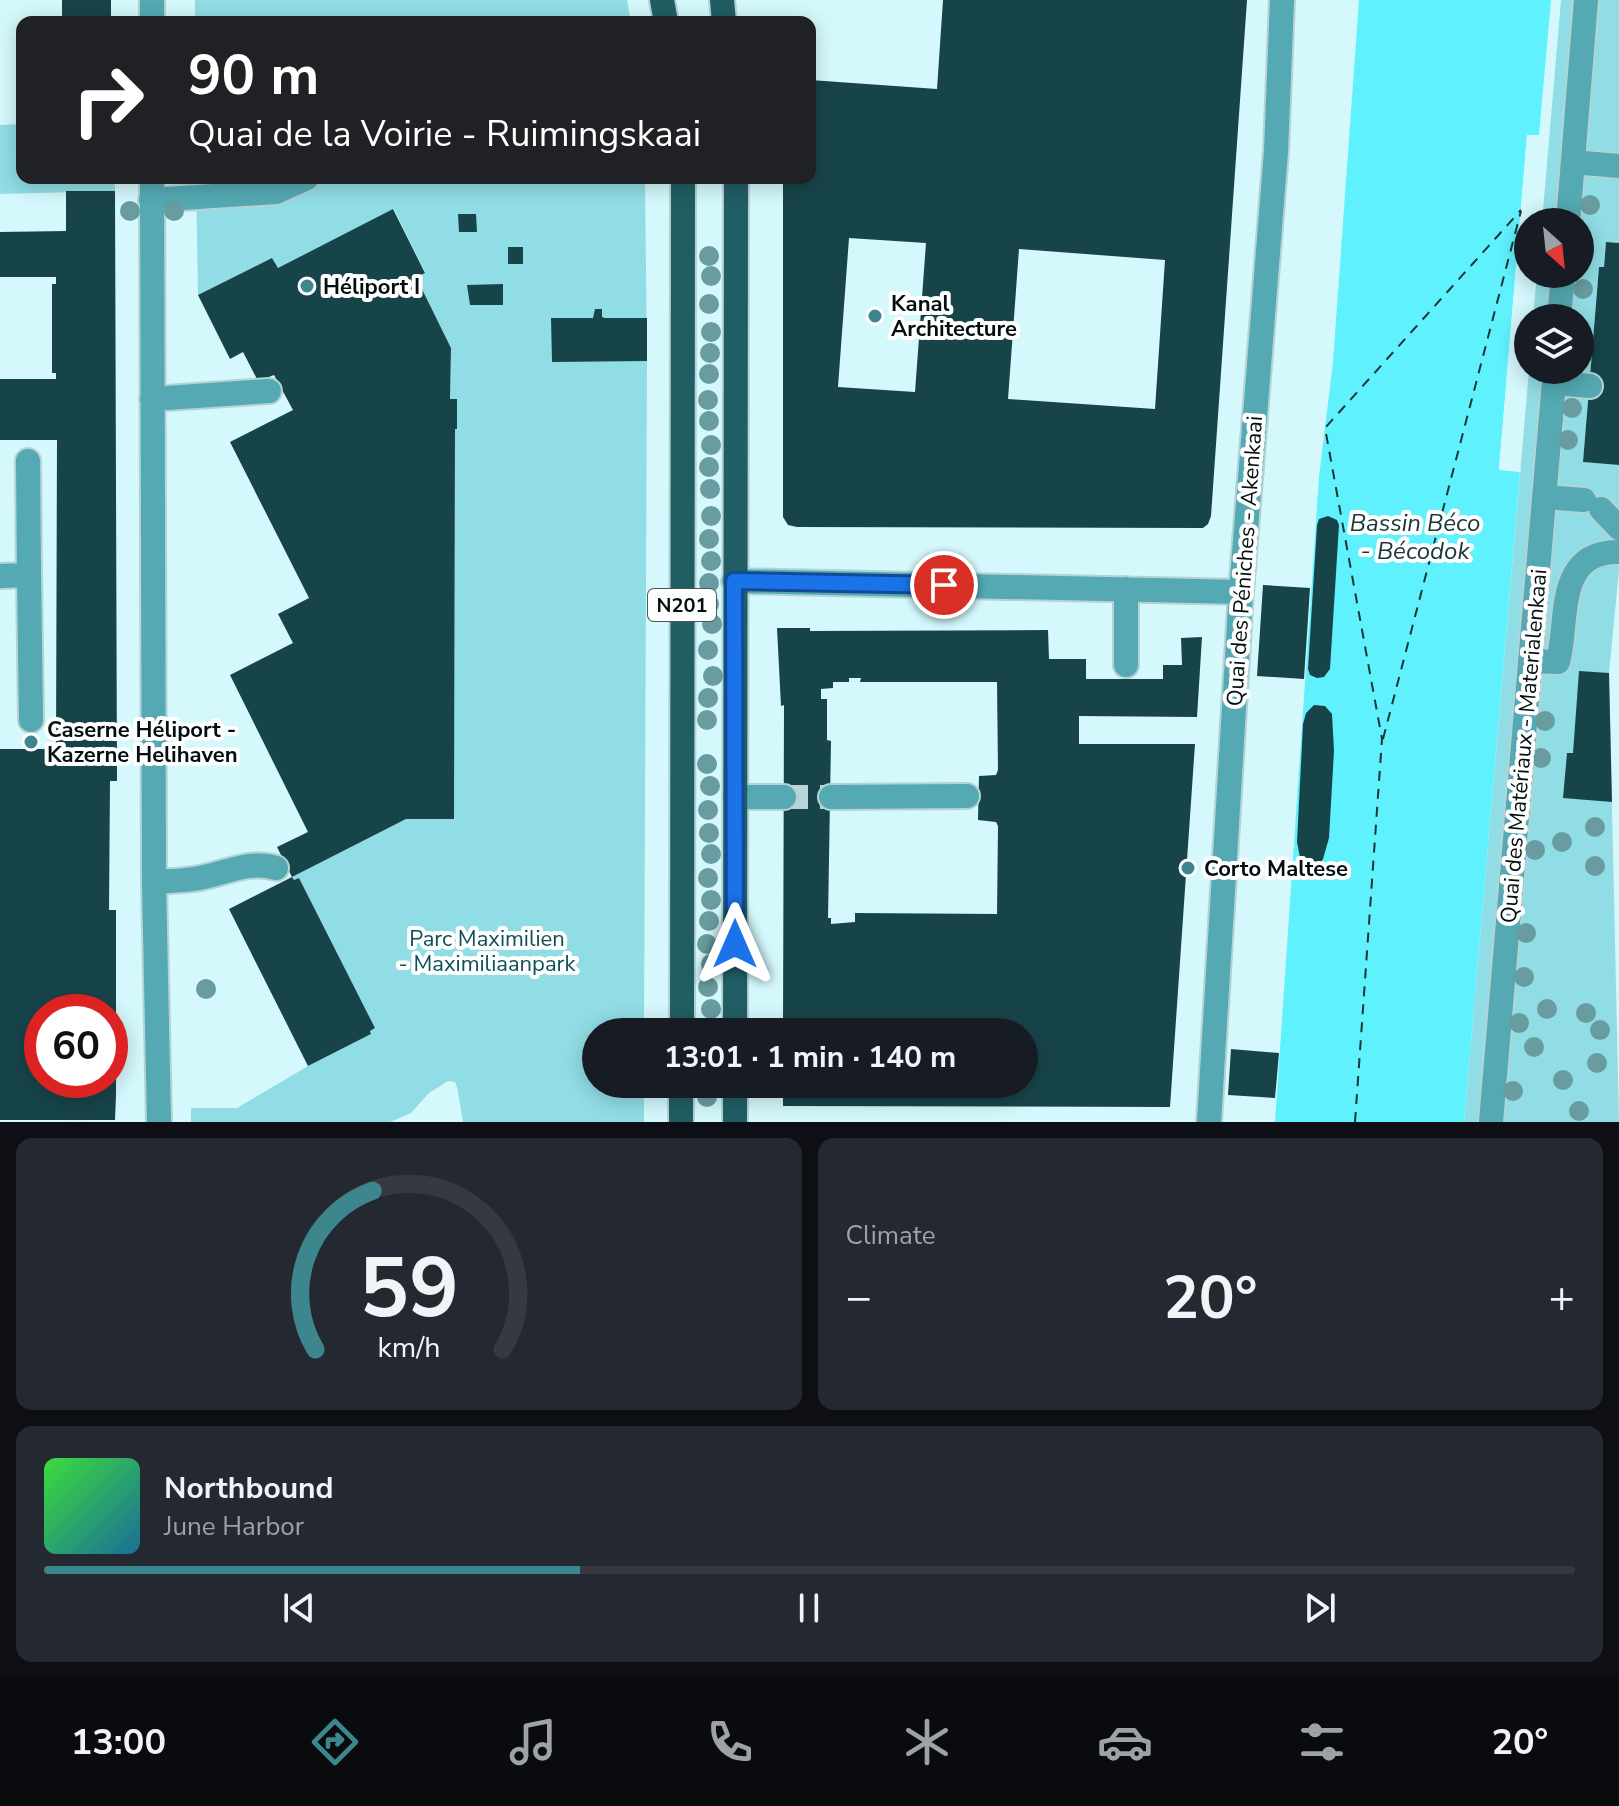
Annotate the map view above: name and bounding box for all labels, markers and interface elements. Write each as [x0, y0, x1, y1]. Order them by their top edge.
text: 90 m [188, 37, 319, 114]
icon: right [56, 48, 160, 152]
text: Quai de la Voirie - Ruimingskaai [188, 110, 701, 159]
north arrow [1514, 208, 1594, 288]
map controls [1514, 208, 1594, 384]
place label: Héliport I [323, 272, 420, 302]
marker: Héliport I [298, 277, 316, 295]
place label: Kanal Architecture [891, 289, 1017, 344]
button: layers [1514, 304, 1594, 384]
marker: Kanal Architecture [866, 307, 884, 325]
street label: Quai des Péniches - Akenkaai [1220, 415, 1270, 707]
water label: Bassin Béco - Bécodok [1350, 507, 1480, 567]
pin [910, 551, 978, 619]
icon: arrive [922, 563, 966, 607]
street label: Quai des Matériaux - Materialenkaai [1494, 568, 1554, 925]
road number: N201 [648, 589, 716, 621]
place label: Caserne Héliport - Kazerne Helihaven [47, 715, 238, 770]
marker: Caserne Héliport - Kazerne Helihaven [22, 733, 40, 751]
place label: Corto Maltese [1204, 854, 1348, 884]
marker: Corto Maltese [1179, 859, 1197, 877]
position arrow [693, 902, 777, 986]
park label: Parc Maximilien - Maximiliaanpark [399, 924, 576, 979]
speed limit sign: 60 [24, 994, 128, 1098]
text: 13:01 · 1 min · 140 m [664, 1037, 956, 1078]
text: Climate [846, 1218, 936, 1253]
text: 59 [359, 1232, 459, 1345]
text: 20° [1163, 1257, 1258, 1339]
text: − [846, 1268, 872, 1328]
text: + [1549, 1268, 1575, 1328]
text: km/h [377, 1328, 440, 1367]
text: Northbound [164, 1468, 334, 1509]
text: June Harbor [164, 1509, 304, 1544]
icon: previous [277, 1586, 321, 1630]
icon: pause [787, 1586, 831, 1630]
icon: next [1298, 1586, 1342, 1630]
icon: directions [307, 1714, 363, 1770]
icon: music [505, 1714, 561, 1770]
icon: phone [702, 1714, 758, 1770]
icon: climate [899, 1714, 955, 1770]
icon: car [1097, 1714, 1153, 1770]
icon: filters [1294, 1714, 1350, 1770]
text: 13:00 [71, 1718, 166, 1767]
text: 20° [1491, 1718, 1548, 1767]

